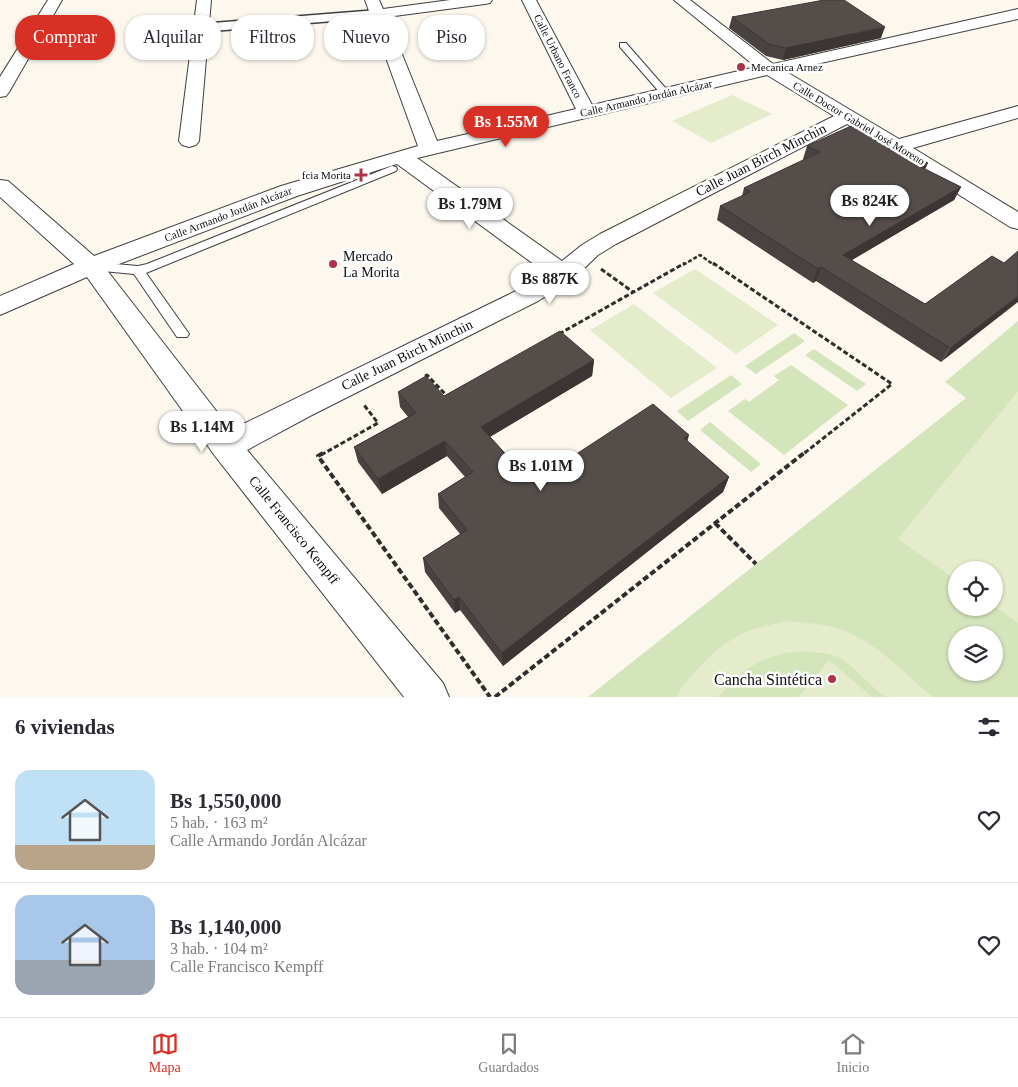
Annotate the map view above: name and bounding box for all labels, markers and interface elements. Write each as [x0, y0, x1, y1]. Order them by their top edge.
street label: Calle Urbano Franco [532, 12, 585, 100]
chip: Comprar [15, 15, 115, 60]
chip: Alquilar [125, 15, 221, 60]
chip: Filtros [231, 15, 314, 60]
chip: Nuevo [324, 15, 408, 60]
chip: Piso [418, 15, 485, 60]
marker: Mecanica Arnez [735, 61, 747, 73]
place label: Mecanica Arnez [751, 61, 823, 73]
street label: Calle Armando Jordán Alcázar [579, 77, 714, 119]
street label: Calle Doctor Gabriel José Moreno [791, 79, 927, 167]
pin: Bs 1.55M [454, 106, 558, 148]
text: Bs 1.55M [474, 113, 538, 130]
street label: Calle Juan Birch Minchin [693, 121, 829, 199]
place label: fcia Morita [302, 169, 351, 181]
marker: fcia Morita [355, 169, 367, 181]
street label: Calle Armando Jordán Alcázar [163, 184, 294, 244]
pin: Bs 824K [824, 184, 916, 227]
pin: Bs 1.79M [418, 188, 522, 230]
text: Bs 824K [841, 192, 899, 209]
text: Bs 1.79M [438, 195, 502, 212]
place label: Mercado La Morita [343, 249, 400, 280]
marker: Mercado La Morita [327, 258, 339, 270]
pin: Bs 887K [504, 262, 596, 305]
text: Bs 887K [521, 270, 579, 287]
street label: Calle Juan Birch Minchin [339, 317, 475, 393]
pin: Bs 1.14M [150, 410, 254, 453]
text: Bs 1.14M [170, 418, 234, 435]
pin: Bs 1.01M [489, 450, 593, 492]
text: Bs 1.01M [509, 457, 573, 474]
street label: Calle Francisco Kempff [246, 473, 342, 587]
map controls [948, 561, 1003, 681]
button: locate [948, 561, 1003, 616]
button: layers [948, 626, 1003, 681]
place label: Cancha Sintética [714, 671, 822, 688]
marker: Cancha Sintética [826, 673, 838, 685]
icon: filters [975, 713, 1003, 741]
text: 6 viviendas [15, 715, 115, 739]
text: Bs 1,550,000 [170, 789, 281, 813]
icon: home [55, 790, 115, 850]
icon: heart [975, 806, 1003, 834]
text: 5 hab. · 163 m² [170, 814, 268, 831]
text: Calle Armando Jordán Alcázar [170, 832, 367, 849]
icon: home [55, 915, 115, 975]
text: Bs 1,140,000 [170, 915, 281, 939]
icon: heart [975, 931, 1003, 959]
text: 3 hab. · 104 m² [170, 940, 268, 957]
text: Calle Francisco Kempff [170, 958, 323, 975]
tab: Mapa [149, 1030, 181, 1076]
tab: Guardados [478, 1030, 539, 1076]
tab: Inicio [837, 1030, 869, 1076]

